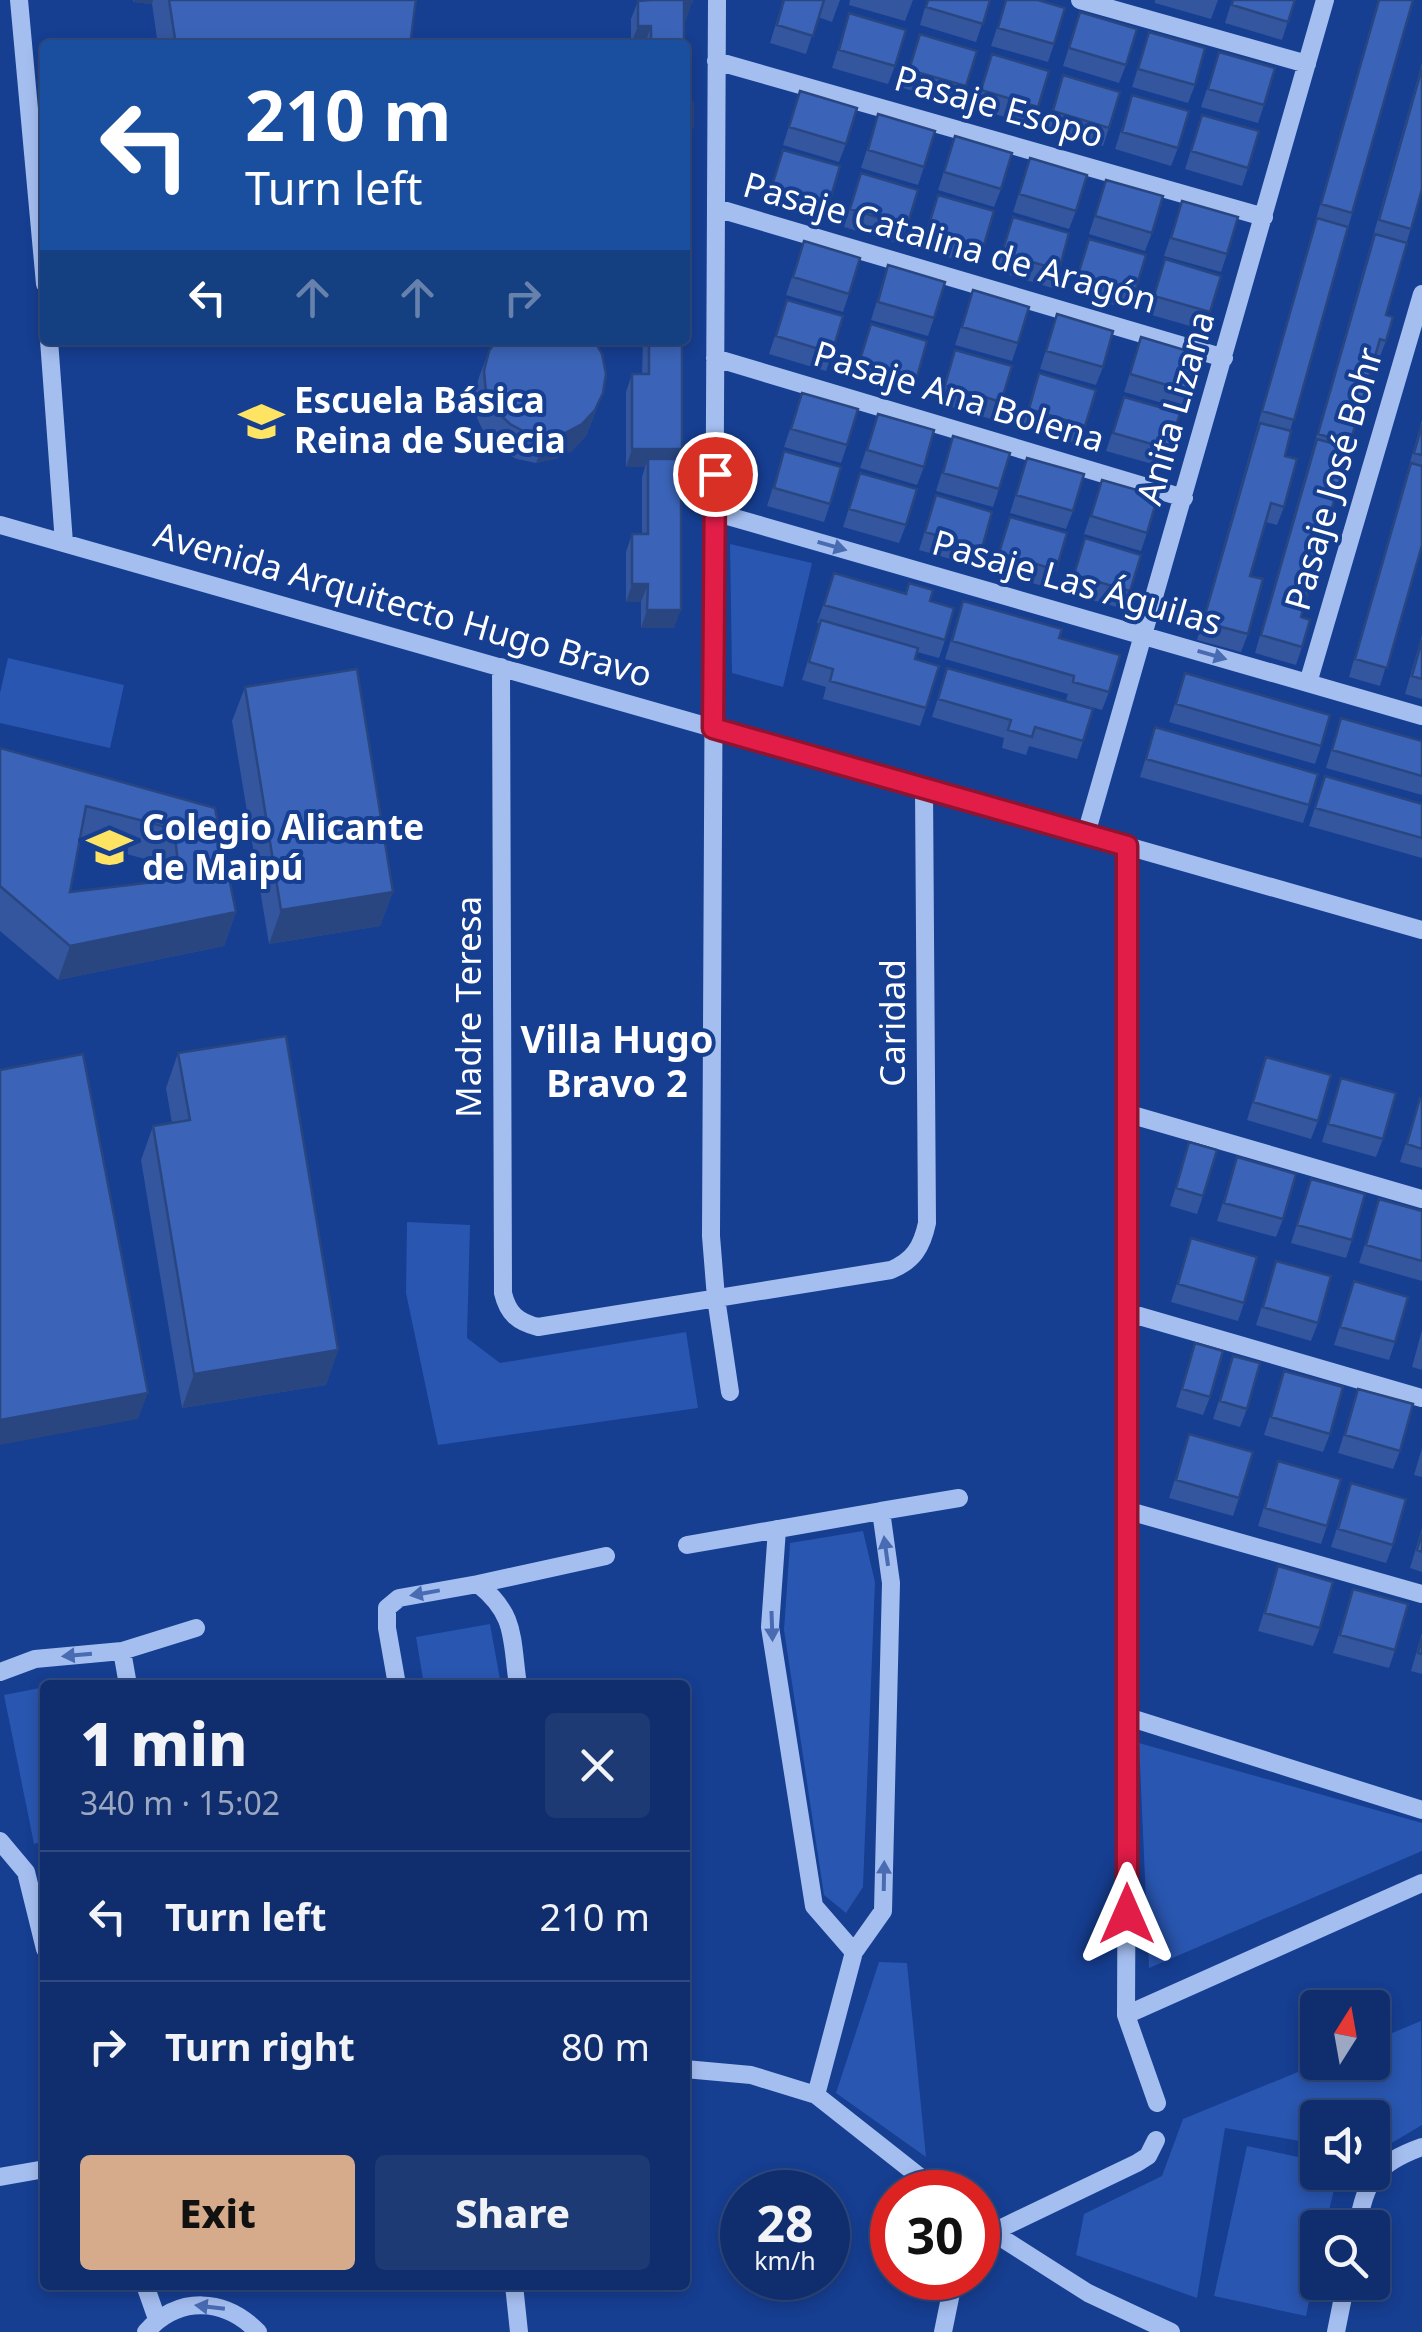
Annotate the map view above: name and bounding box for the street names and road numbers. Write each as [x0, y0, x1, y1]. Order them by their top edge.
street label: Pasaje Esopo [890, 53, 1109, 158]
street label: Pasaje Catalina de Aragón [738, 160, 1163, 323]
street label: Anita Lizana [1125, 305, 1225, 510]
street label: Pasaje Ana Bolena [808, 329, 1111, 462]
street label: Pasaje José Bohr [1273, 342, 1393, 616]
street label: Avenida Arquitecto Hugo Bravo [149, 510, 658, 697]
street label: Pasaje Las Águilas [927, 518, 1228, 645]
street label: Madre Teresa [444, 896, 491, 1118]
street label: Caridad [868, 959, 915, 1087]

